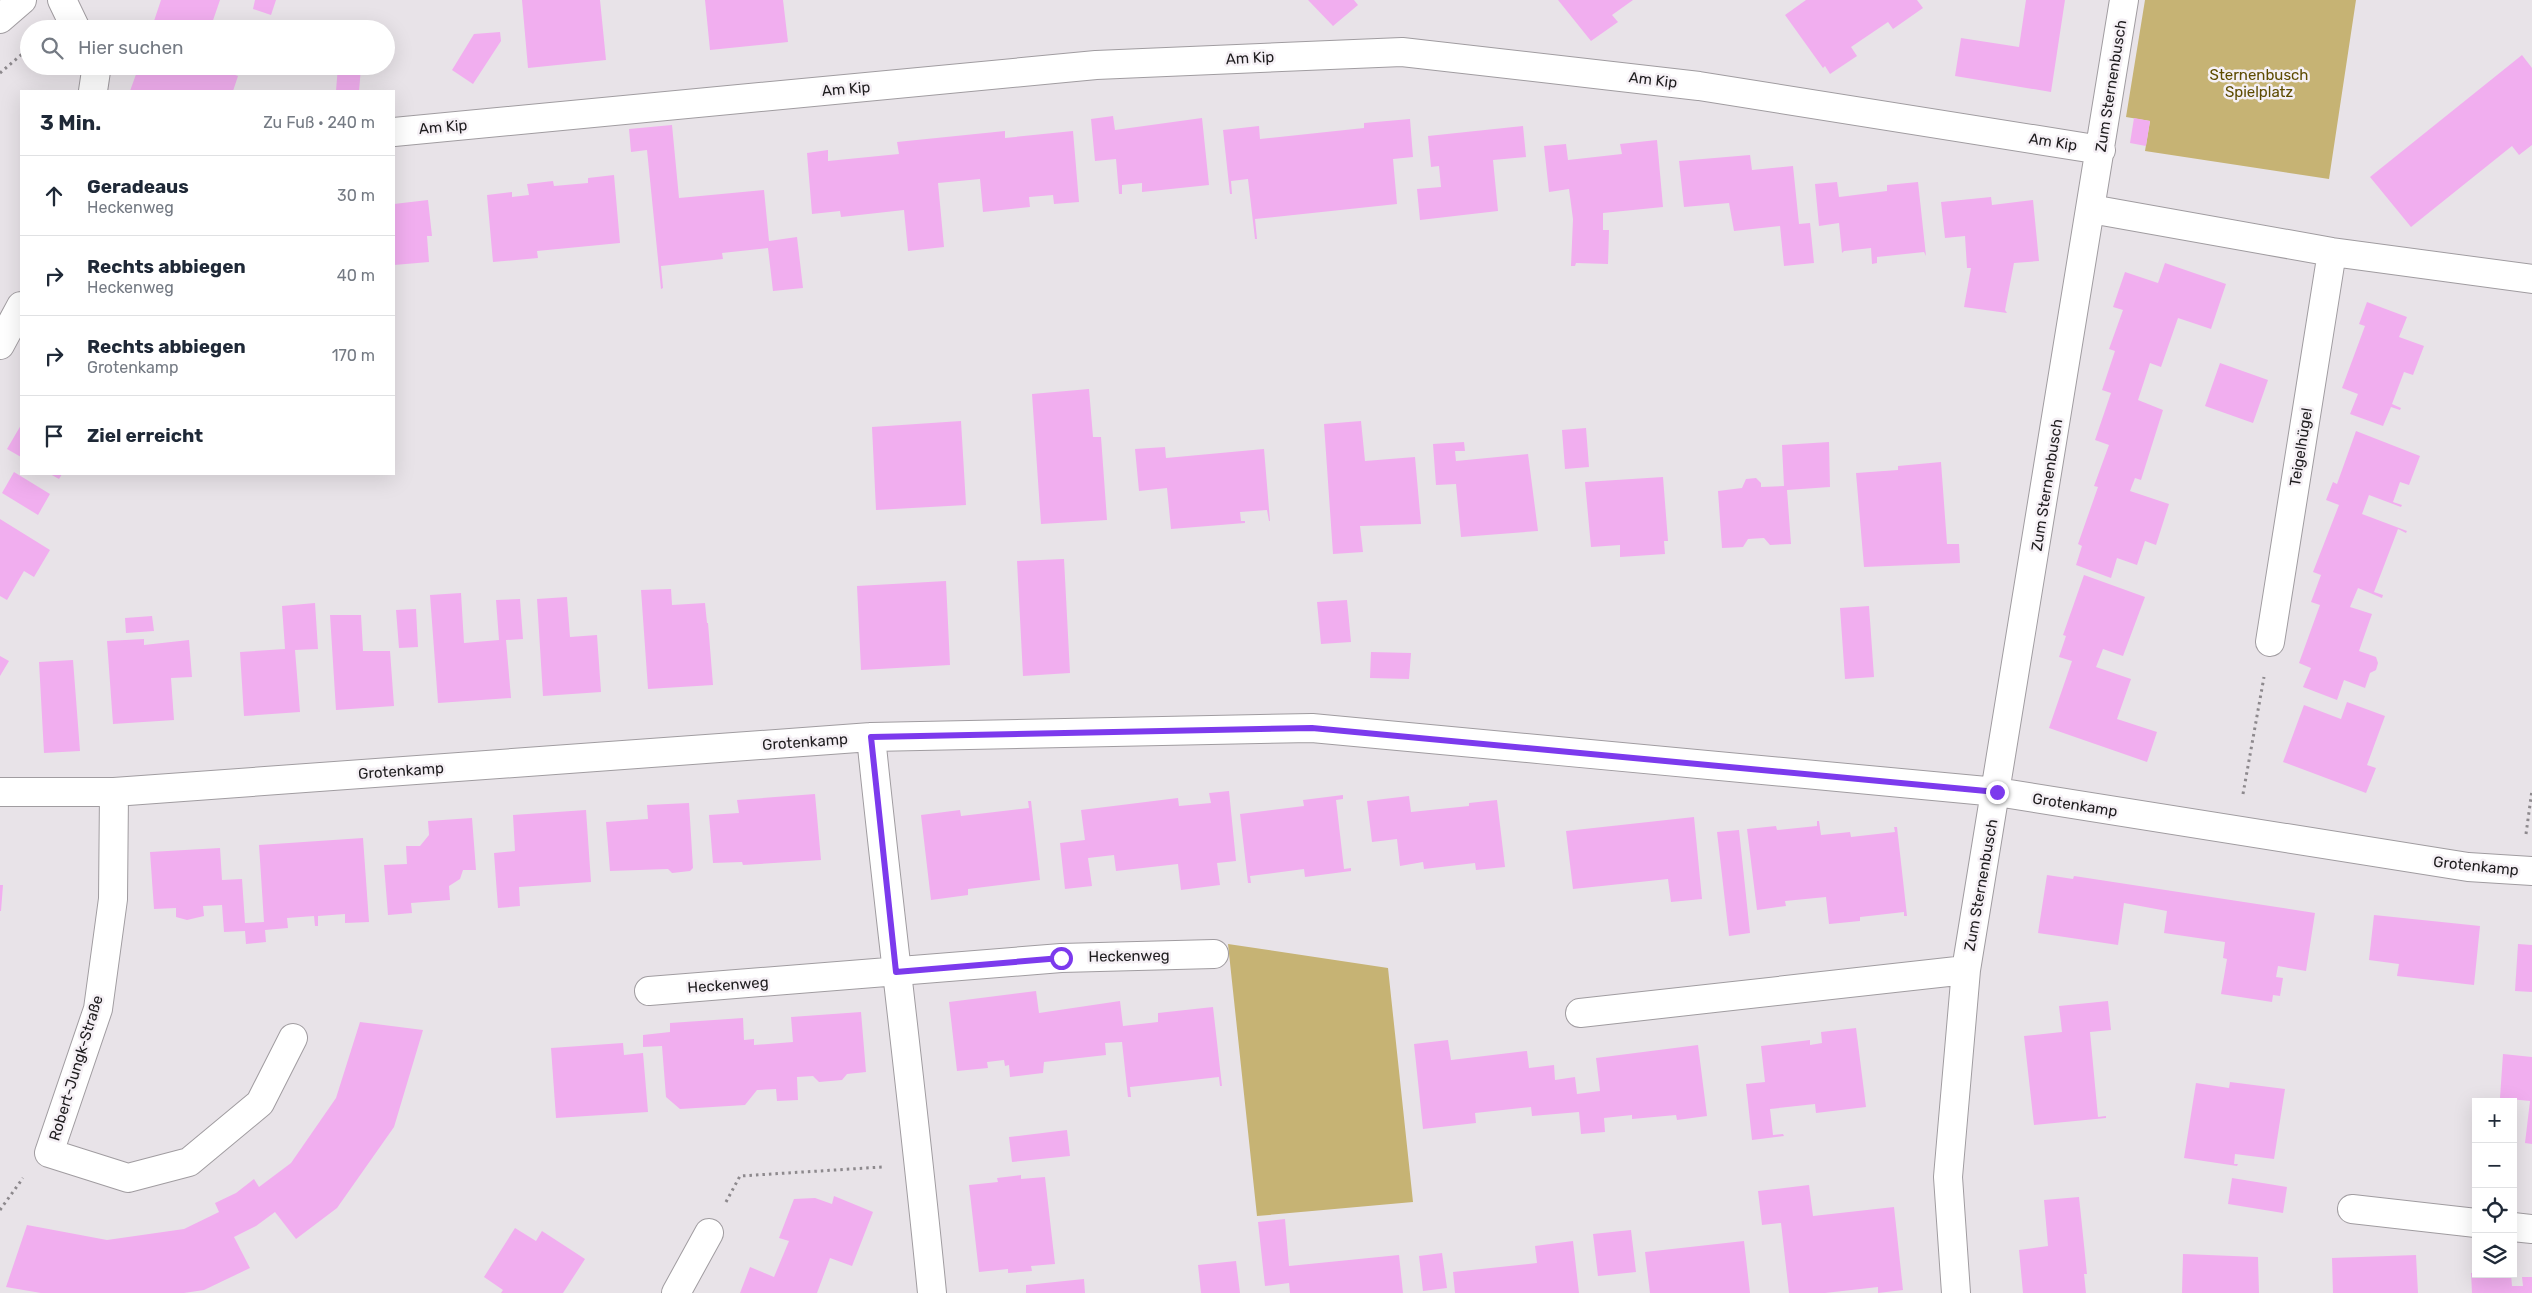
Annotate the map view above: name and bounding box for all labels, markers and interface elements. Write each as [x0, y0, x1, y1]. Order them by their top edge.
street label: Zum Sternenbusch [2092, 19, 2130, 153]
search box [20, 20, 395, 75]
icon: search [38, 34, 66, 62]
text: Hier suchen [78, 36, 184, 59]
street label: Am Kip [1225, 48, 1275, 68]
park label: Sternenbusch Spielplatz [2210, 66, 2308, 101]
street label: Am Kip [1628, 68, 1678, 92]
street label: Am Kip [821, 78, 871, 100]
text: 3 Min. [40, 110, 101, 135]
text: Zu Fuß · 240 m [263, 113, 375, 132]
street label: Am Kip [418, 116, 468, 138]
street label: Am Kip [2028, 129, 2078, 155]
text: Geradeaus [87, 175, 189, 198]
icon: ahead [40, 182, 68, 210]
text: 30 m [337, 186, 375, 205]
text: Heckenweg [87, 198, 174, 217]
text: Rechts abbiegen [87, 255, 246, 278]
icon: right [40, 262, 68, 290]
text: 40 m [337, 266, 375, 285]
text: Heckenweg [87, 278, 174, 297]
text: Rechts abbiegen [87, 335, 246, 358]
icon: right [40, 342, 68, 370]
text: 170 m [332, 346, 375, 365]
text: Grotenkamp [87, 358, 179, 377]
street label: Teigelhügel [2286, 406, 2316, 488]
street label: Zum Sternenbusch [2028, 418, 2066, 552]
icon: arrive [40, 422, 68, 450]
text: Ziel erreicht [87, 424, 203, 447]
street label: Grotenkamp [762, 730, 848, 754]
street label: Grotenkamp [358, 759, 444, 783]
route end [1986, 781, 2009, 804]
street label: Grotenkamp [2031, 789, 2119, 821]
street label: Zum Sternenbusch [1961, 818, 2001, 952]
street label: Grotenkamp [2432, 853, 2520, 879]
street label: Heckenweg [1088, 946, 1170, 966]
route start [1050, 947, 1073, 970]
street label: Heckenweg [687, 973, 769, 997]
street label: Robert-Jungk-Straße [45, 993, 107, 1143]
map controls [2472, 1098, 2517, 1278]
button: + [2472, 1098, 2517, 1143]
button: − [2472, 1143, 2517, 1188]
button: locate [2472, 1188, 2517, 1233]
button: layers [2472, 1233, 2517, 1278]

